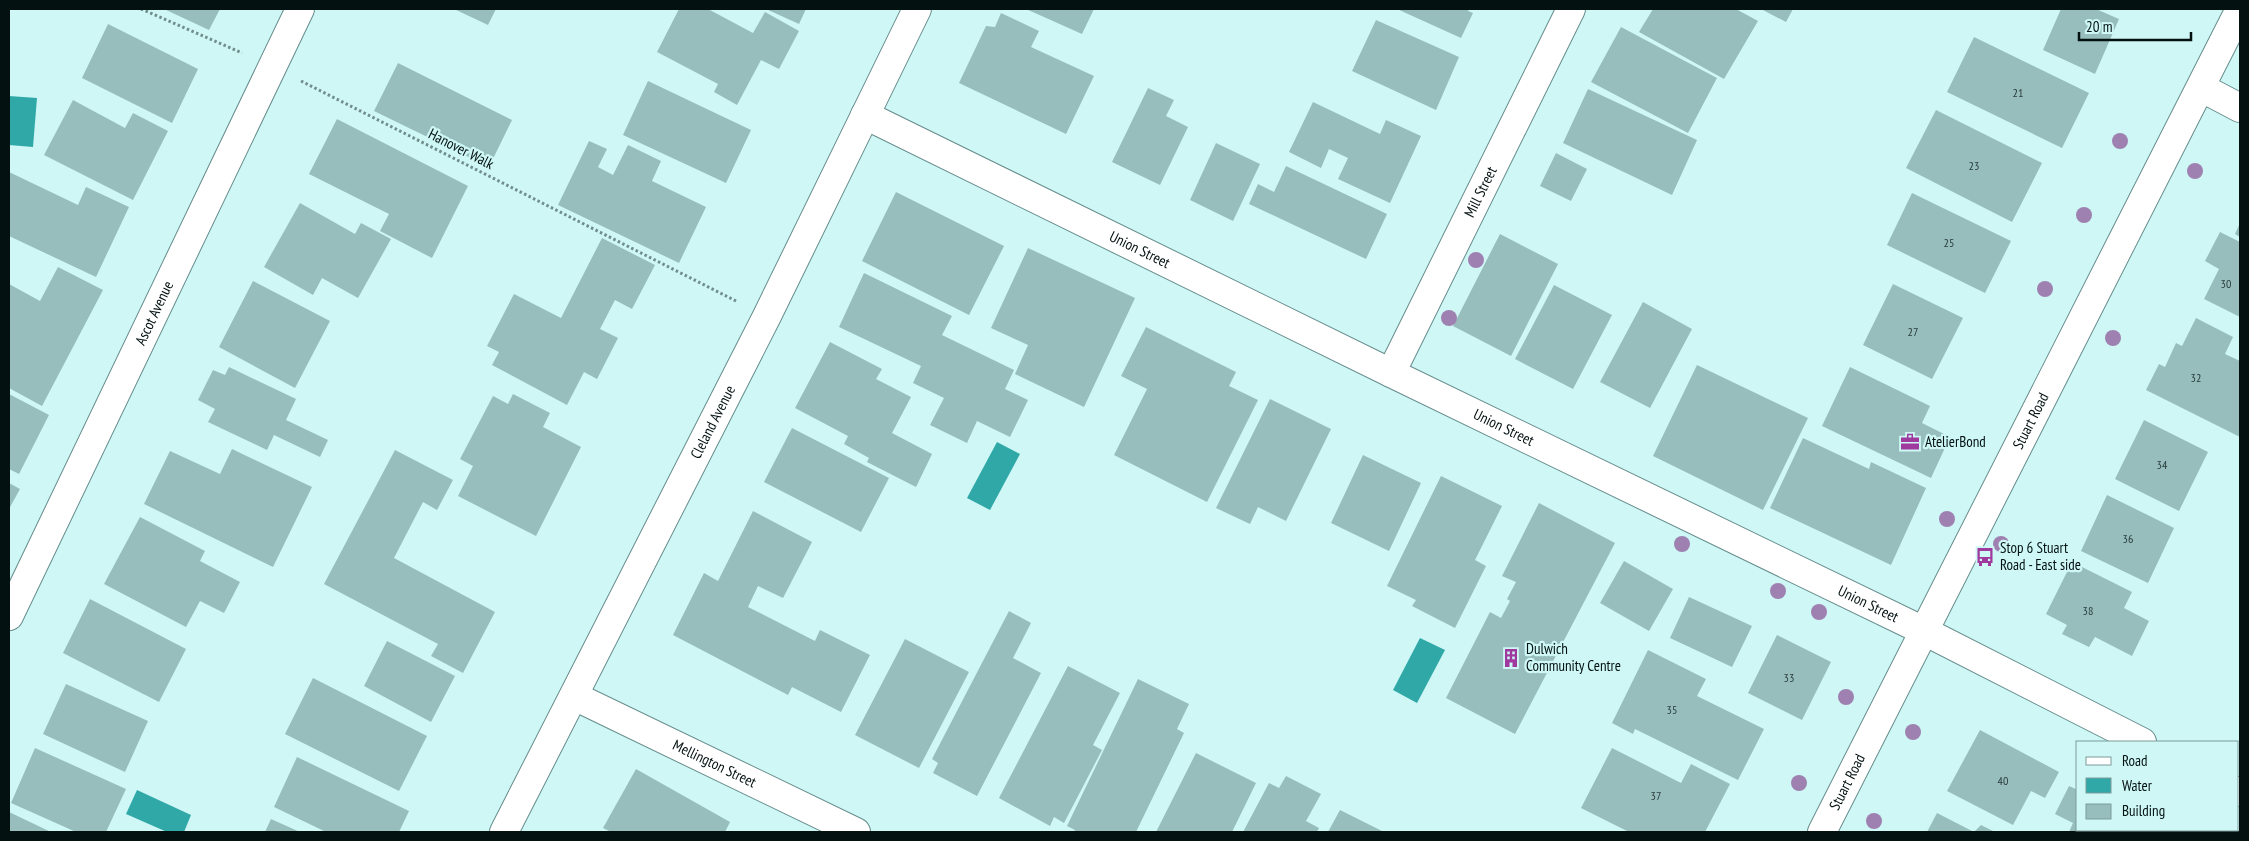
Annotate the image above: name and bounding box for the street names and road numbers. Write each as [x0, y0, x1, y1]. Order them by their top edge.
street label: Hanover Walk [425, 124, 497, 173]
street label: Mill Street [1460, 163, 1501, 220]
street label: Union Street [1107, 226, 1173, 272]
street label: Ascot Avenue [130, 278, 177, 348]
street label: Cleland Avenue [686, 382, 739, 462]
street label: Stuart Road [2008, 389, 2052, 452]
street label: Union Street [1470, 404, 1537, 450]
street label: Union Street [1835, 581, 1902, 626]
street label: Mellington Street [670, 735, 760, 792]
street label: Stuart Road [1825, 751, 1869, 813]

